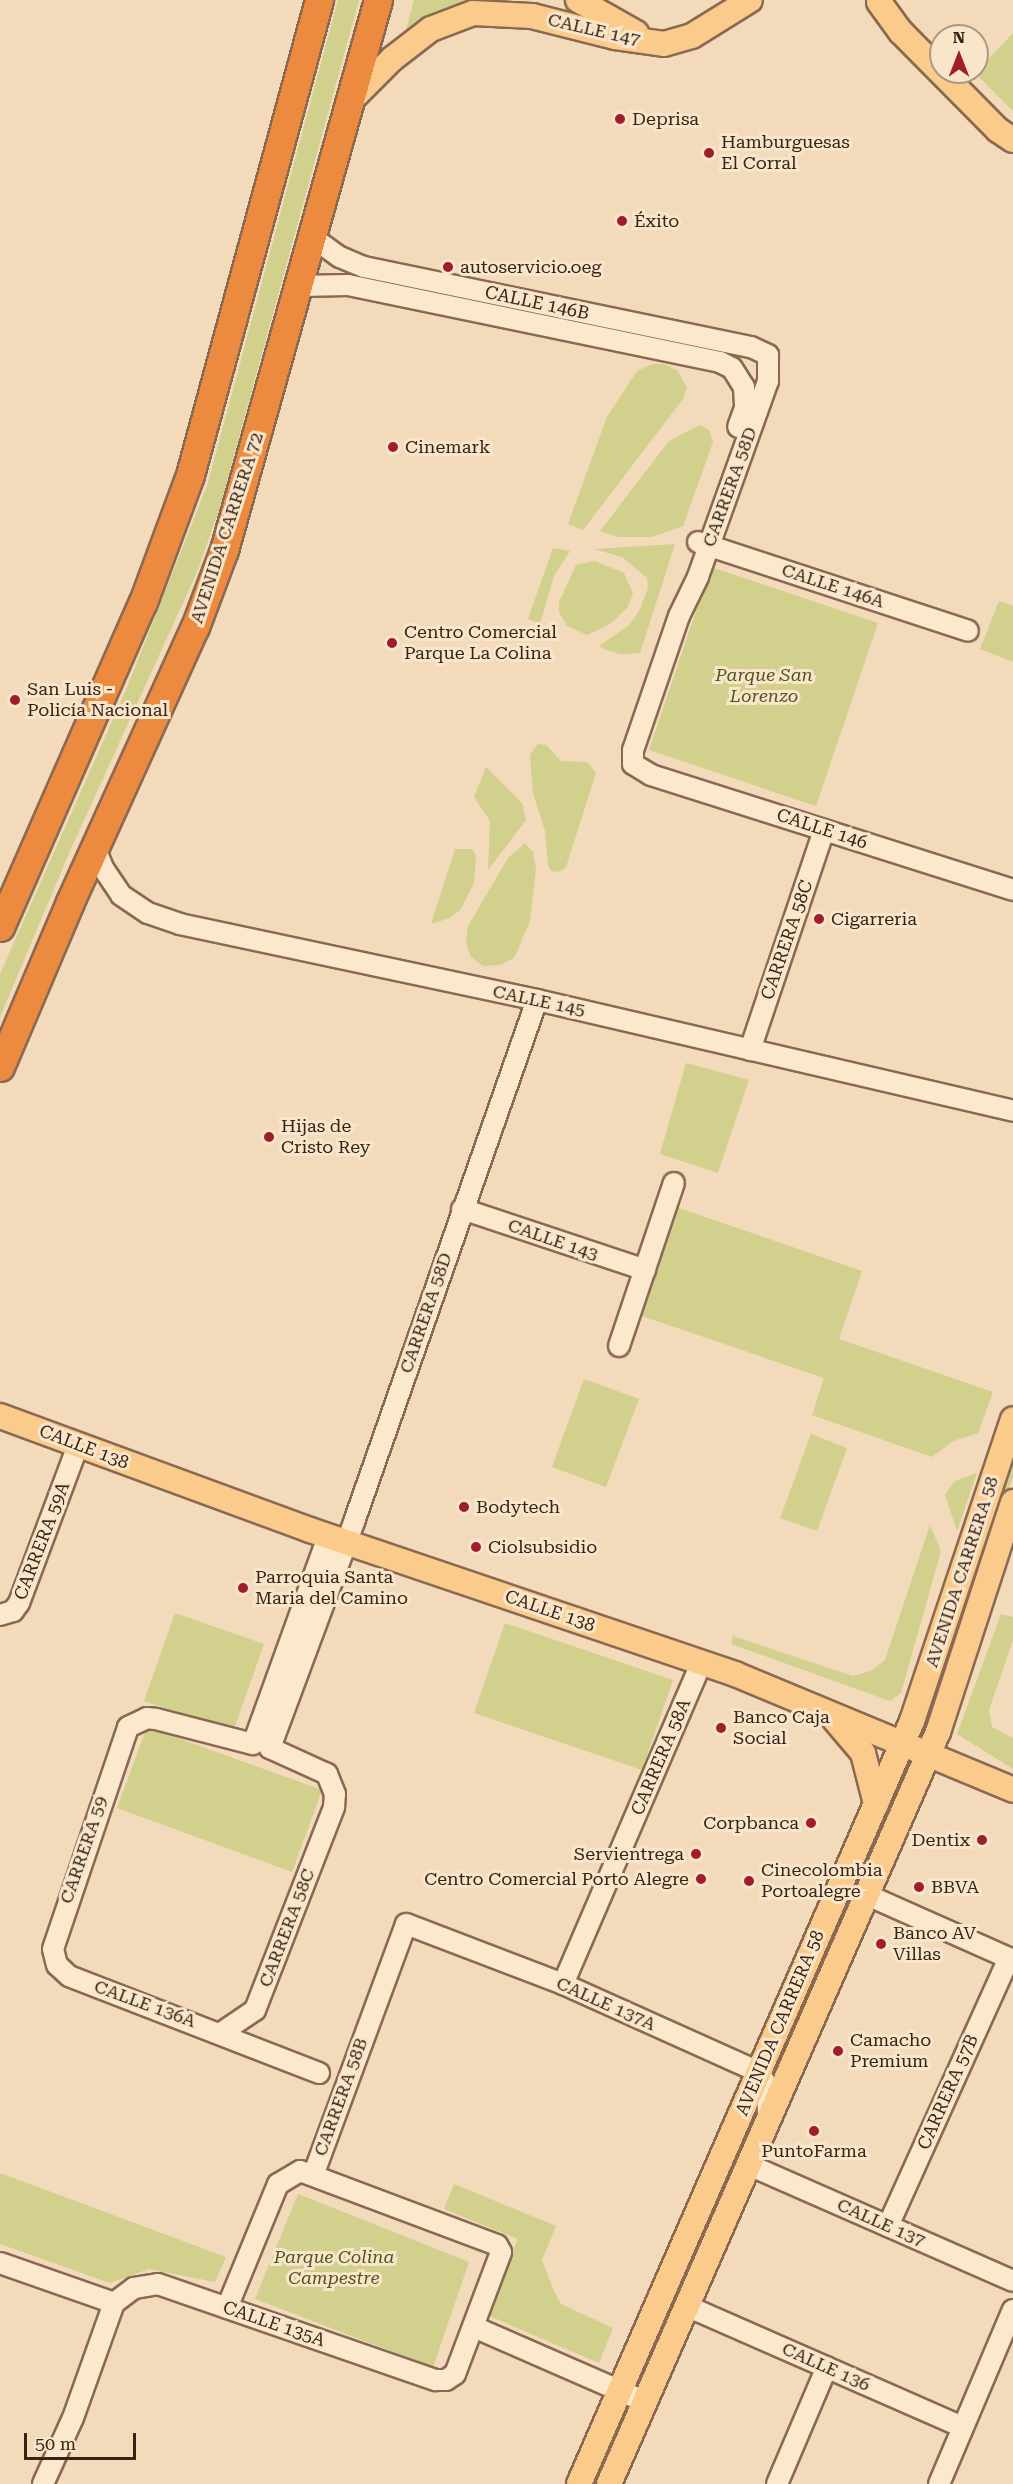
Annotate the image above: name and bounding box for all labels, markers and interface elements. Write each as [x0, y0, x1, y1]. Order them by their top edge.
street label: CALLE 147 [546, 9, 642, 51]
north arrow [929, 24, 989, 84]
text: N [953, 28, 965, 47]
place label: Deprisa [632, 108, 699, 130]
marker: Deprisa [613, 112, 627, 126]
place label: Hamburguesas El Corral [721, 132, 850, 174]
marker: Hamburguesas El Corral [702, 146, 716, 160]
place label: Éxito [634, 210, 679, 232]
marker: Éxito [615, 214, 629, 228]
place label: autoservicio.oeg [460, 256, 601, 278]
marker: autoservicio.oeg [441, 260, 455, 274]
street label: CALLE 146B [483, 281, 591, 325]
street label: CARRERA 58D [698, 424, 762, 550]
street label: AVENIDA CARRERA 72 [186, 430, 268, 626]
place label: Cinemark [405, 436, 490, 458]
marker: Cinemark [386, 440, 400, 454]
street label: CALLE 146A [779, 559, 887, 613]
place label: Centro Comercial Parque La Colina [404, 622, 557, 664]
marker: Centro Comercial Parque La Colina [385, 636, 399, 650]
park label: Parque San Lorenzo [715, 665, 813, 708]
place label: San Luis - Policía Nacional [27, 679, 168, 722]
marker: San Luis - Policía Nacional [8, 693, 22, 707]
street label: CALLE 146 [774, 804, 870, 854]
street label: CARRERA 58C [756, 877, 818, 1003]
place label: Cigarreria [831, 908, 917, 930]
marker: Cigarreria [812, 912, 826, 926]
street label: CALLE 145 [491, 981, 587, 1021]
place label: Hijas de Cristo Rey [281, 1116, 370, 1158]
marker: Hijas de Cristo Rey [262, 1130, 276, 1144]
street label: CALLE 143 [505, 1214, 601, 1266]
street label: CARRERA 58D [395, 1250, 457, 1376]
street label: CALLE 138 [36, 1420, 132, 1474]
street label: AVENIDA CARRERA 58 [921, 1474, 1003, 1670]
street label: CARRERA 59A [10, 1479, 74, 1603]
place label: Bodytech [476, 1496, 560, 1518]
marker: Bodytech [457, 1500, 471, 1514]
place label: Ciolsubsidio [488, 1536, 597, 1558]
marker: Ciolsubsidio [469, 1540, 483, 1554]
place label: Parroquia Santa Maria del Camino [255, 1567, 408, 1610]
marker: Parroquia Santa Maria del Camino [236, 1581, 250, 1595]
street label: CALLE 138 [502, 1585, 598, 1637]
street label: CARRERA 58A [627, 1695, 695, 1819]
place label: Banco Caja Social [733, 1707, 830, 1750]
marker: Banco Caja Social [714, 1721, 728, 1735]
street label: CARRERA 59 [56, 1794, 112, 1906]
place label: Corpbanca [703, 1812, 799, 1834]
marker: Corpbanca [804, 1816, 818, 1830]
place label: Dentix [912, 1829, 970, 1851]
marker: Dentix [975, 1833, 989, 1847]
place label: Servientrega [574, 1843, 684, 1865]
marker: Servientrega [689, 1847, 703, 1861]
place label: Cinecolombia Portoalegre [761, 1860, 882, 1902]
street label: CARRERA 58C [255, 1866, 319, 1990]
place label: Centro Comercial Porto Alegre [424, 1868, 689, 1890]
marker: Centro Comercial Porto Alegre [694, 1872, 708, 1886]
marker: Cinecolombia Portoalegre [742, 1874, 756, 1888]
place label: BBVA [931, 1876, 979, 1898]
marker: BBVA [912, 1880, 926, 1894]
place label: Banco AV Villas [893, 1923, 976, 1966]
street label: AVENIDA CARRERA 58 [731, 1927, 829, 2119]
marker: Banco AV Villas [874, 1937, 888, 1951]
street label: CALLE 137A [553, 1972, 659, 2036]
street label: CALLE 136A [91, 1976, 199, 2032]
place label: Camacho Premium [850, 2030, 931, 2072]
street label: CARRERA 57B [913, 2031, 983, 2153]
street label: CARRERA 58B [310, 2035, 372, 2159]
marker: Camacho Premium [831, 2044, 845, 2058]
marker: PuntoFarma [807, 2124, 821, 2138]
place label: PuntoFarma [761, 2140, 867, 2162]
street label: CALLE 137 [834, 2194, 928, 2252]
park label: Parque Colina Campestre [274, 2247, 394, 2290]
street label: CALLE 135A [220, 2296, 328, 2352]
street label: CALLE 136 [779, 2338, 873, 2396]
scale bar [27, 2421, 140, 2459]
text: 50 m [35, 2433, 76, 2454]

